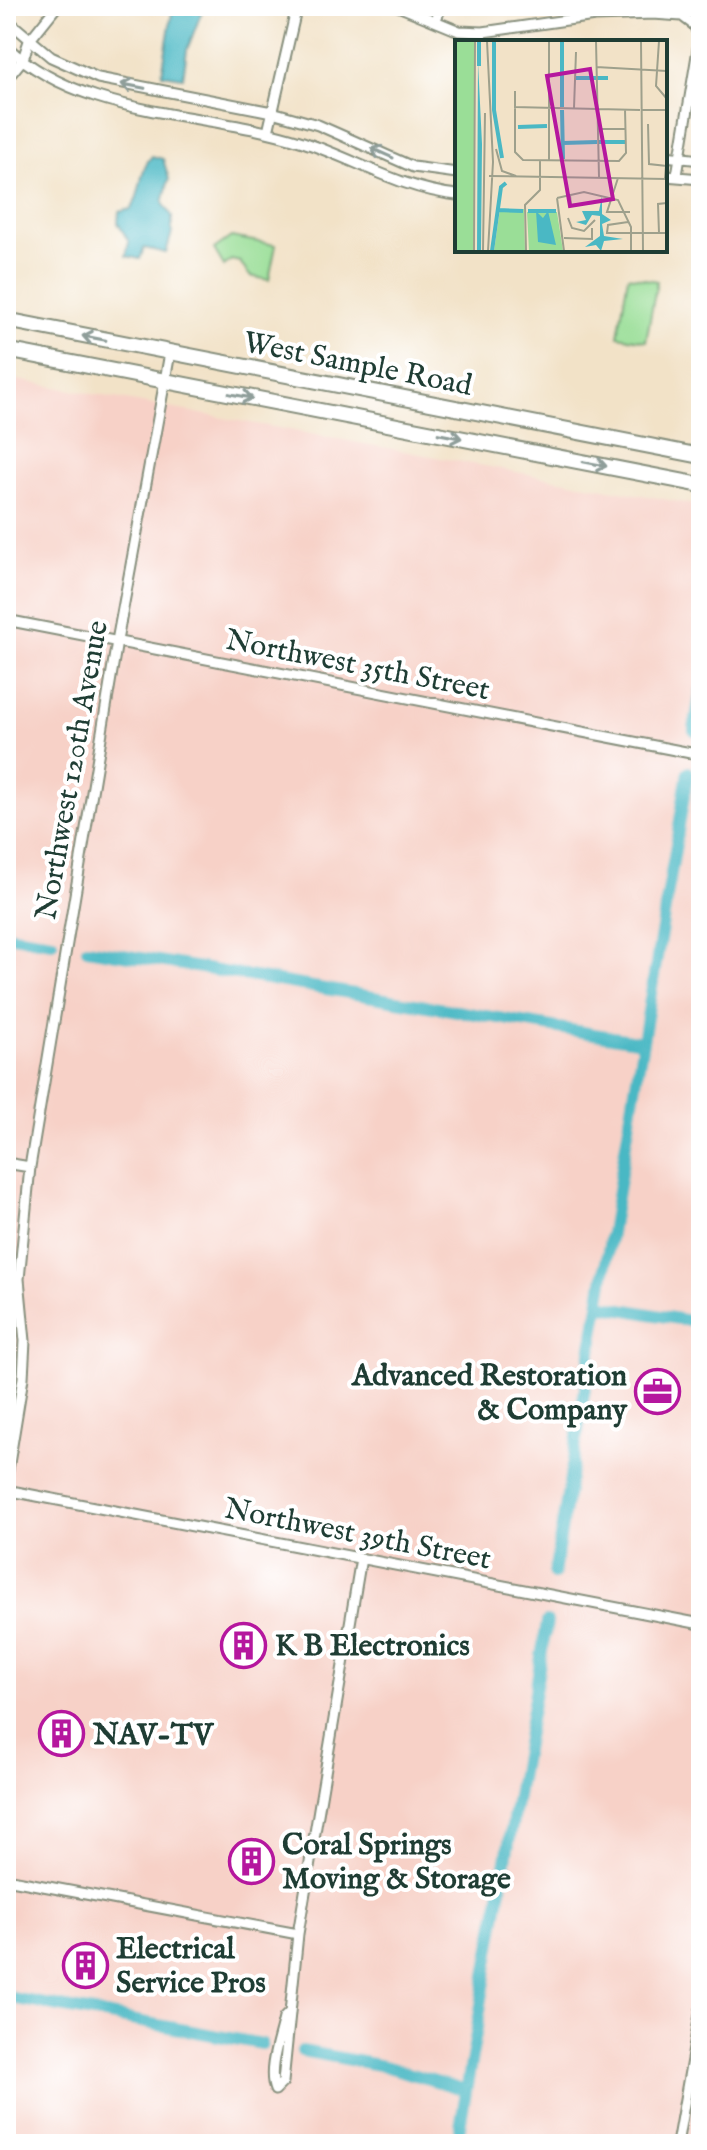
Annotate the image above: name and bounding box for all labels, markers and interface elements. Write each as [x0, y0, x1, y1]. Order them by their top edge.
inset map [455, 40, 667, 252]
one-way arrow [120, 77, 146, 92]
one-way arrow [371, 145, 395, 160]
street label: West Sample Road [240, 324, 476, 406]
one-way arrow [82, 329, 107, 344]
one-way arrow [228, 389, 253, 404]
one-way arrow [437, 429, 463, 444]
one-way arrow [582, 457, 607, 472]
street label: Northwest 120th Avenue [28, 618, 118, 923]
street label: Northwest 35th Street [222, 622, 493, 710]
place label: Advanced Restoration & Company [351, 1358, 628, 1430]
office icon: Advanced Restoration & Company [634, 1368, 682, 1416]
street label: Northwest 39th Street [221, 1491, 494, 1579]
building icon: K B Electronics [220, 1621, 268, 1669]
place label: K B Electronics [275, 1628, 470, 1666]
building icon: NAV-TV [38, 1710, 86, 1758]
place label: NAV-TV [92, 1717, 214, 1755]
place label: Coral Springs Moving & Storage [282, 1827, 511, 1899]
building icon: Coral Springs Moving & Storage [227, 1837, 275, 1885]
place label: Electrical Service Pros [116, 1931, 266, 2003]
building icon: Electrical Service Pros [61, 1941, 109, 1989]

